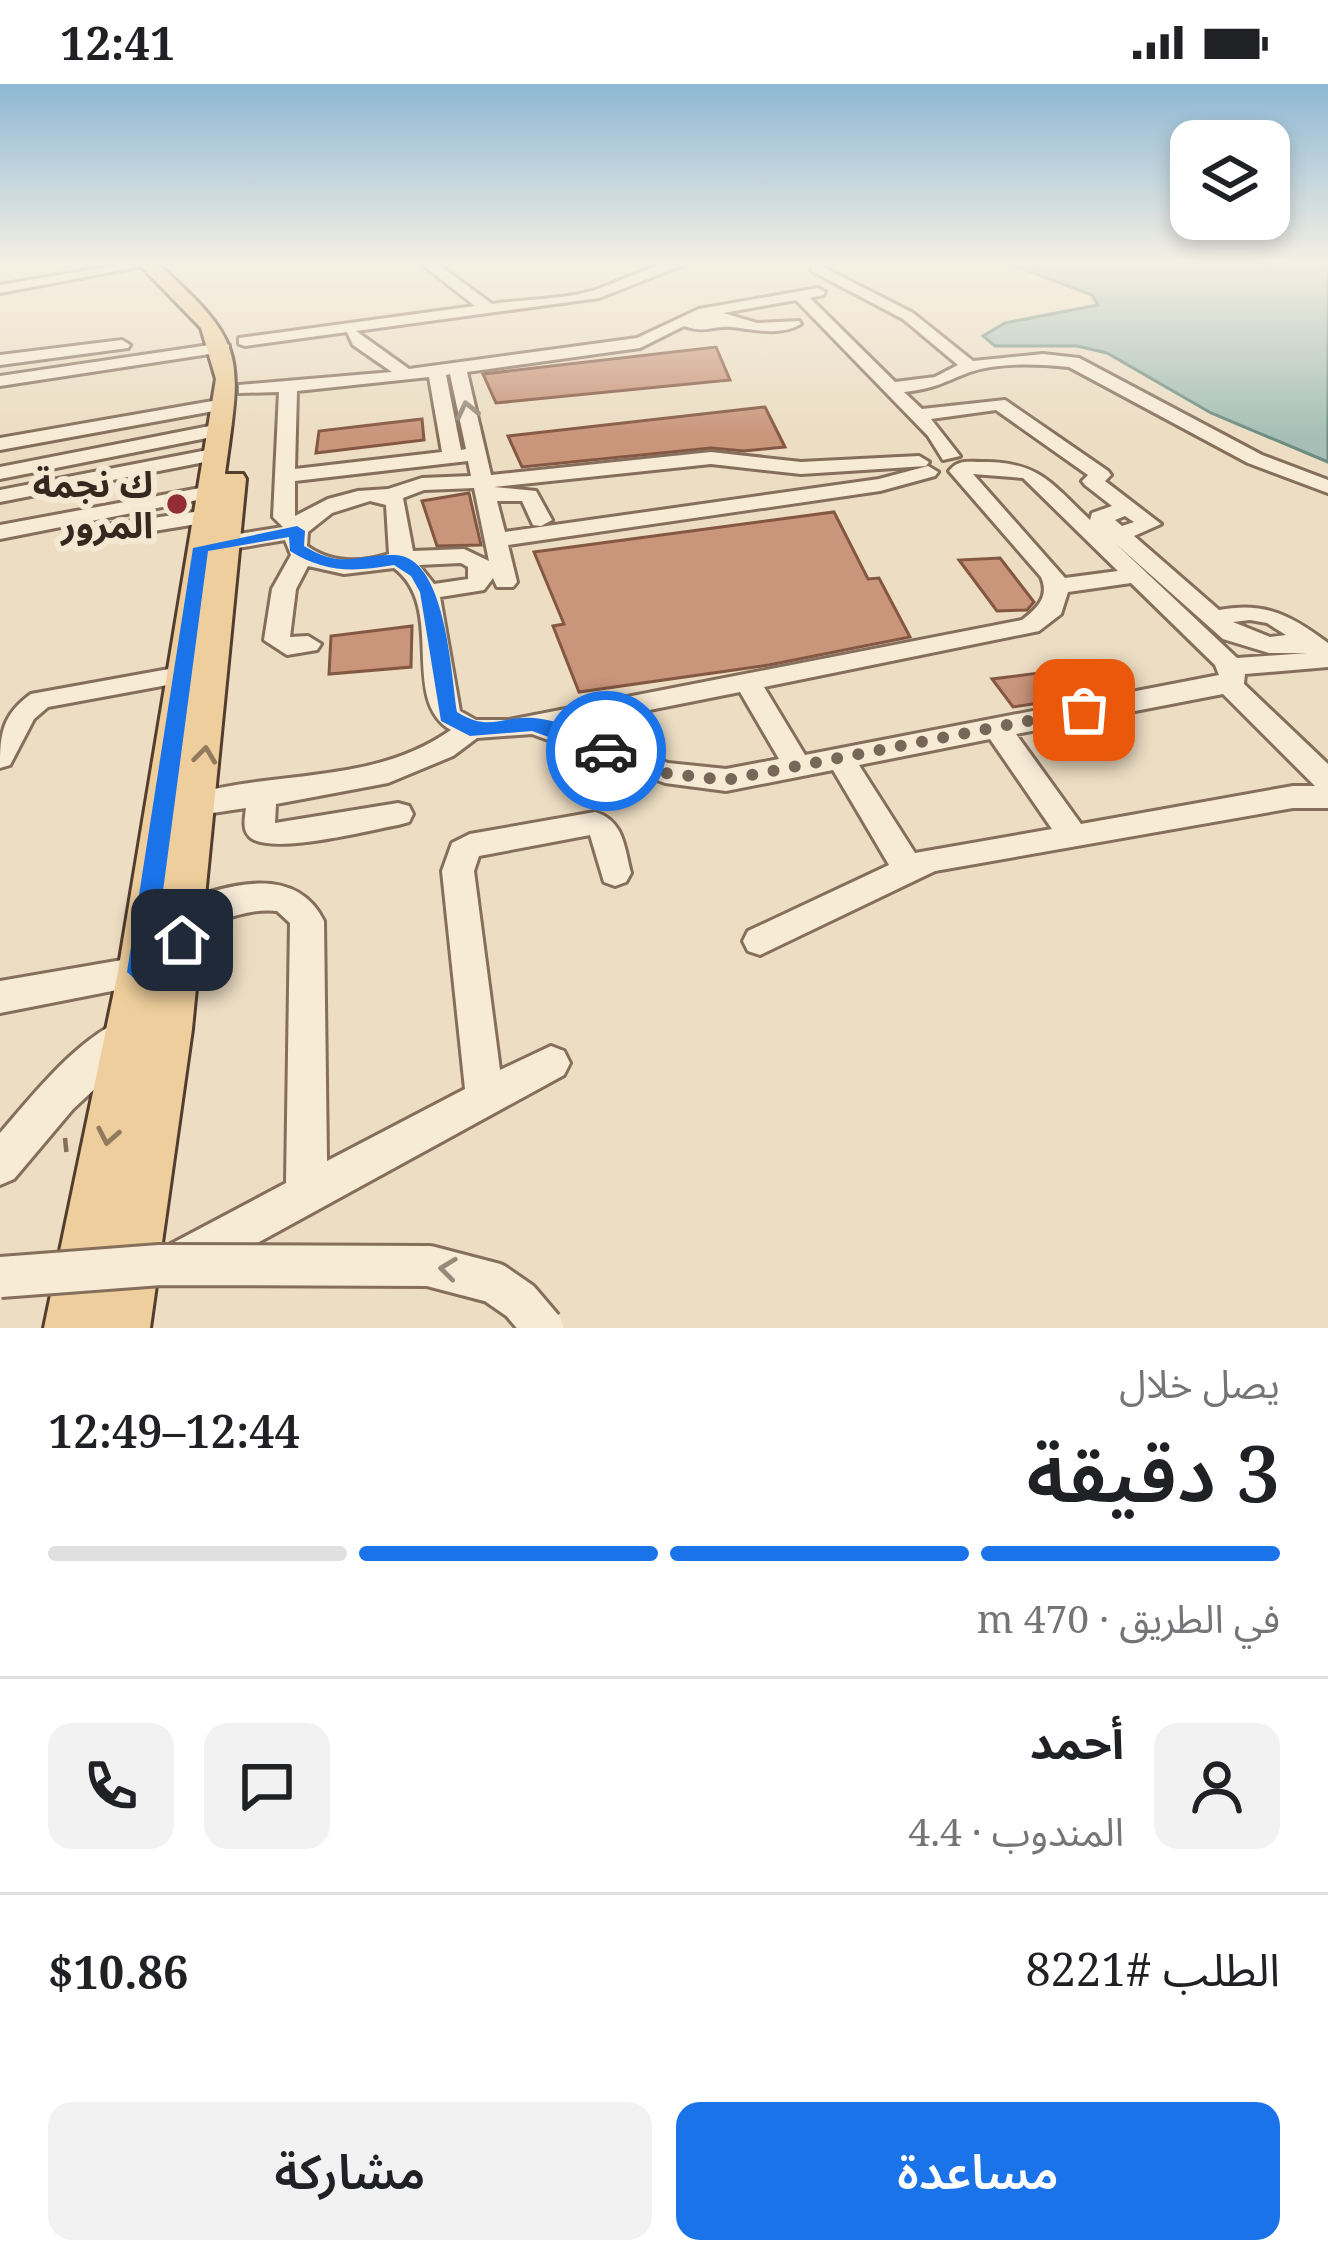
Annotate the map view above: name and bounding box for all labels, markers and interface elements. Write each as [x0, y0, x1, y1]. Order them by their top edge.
text: 12:41 [60, 12, 175, 73]
map controls [1170, 120, 1290, 240]
button: layers [1170, 120, 1290, 240]
one-way arrow [456, 401, 481, 421]
place label: ك نجمة المرور [33, 459, 153, 549]
marker: ك نجمة المرور [164, 491, 190, 517]
pin [1033, 659, 1135, 761]
icon: bag [1051, 677, 1117, 743]
courier [546, 691, 666, 811]
icon: car [573, 718, 639, 784]
one-way arrow [191, 745, 217, 765]
pin [131, 889, 233, 991]
icon: home [149, 907, 215, 973]
one-way arrow [96, 1125, 122, 1145]
one-way arrow [438, 1256, 458, 1282]
text: يصل خلال [1119, 1356, 1280, 1409]
text: 12:44–12:49 [48, 1400, 300, 1461]
text: 3 دقيقة [1027, 1419, 1280, 1525]
text: في الطريق · 470 m [977, 1591, 1280, 1644]
text: أحمد [1030, 1711, 1124, 1772]
button: phone [48, 1723, 174, 1849]
button: chat [204, 1723, 330, 1849]
button: person [1154, 1723, 1280, 1849]
text: المندوب · 4.4 [908, 1804, 1124, 1857]
text: الطلب #8221 [1025, 1938, 1280, 1999]
text: $10.86 [48, 1941, 188, 2002]
button: مشاركة [48, 2102, 652, 2240]
button: مساعدة [676, 2102, 1280, 2240]

